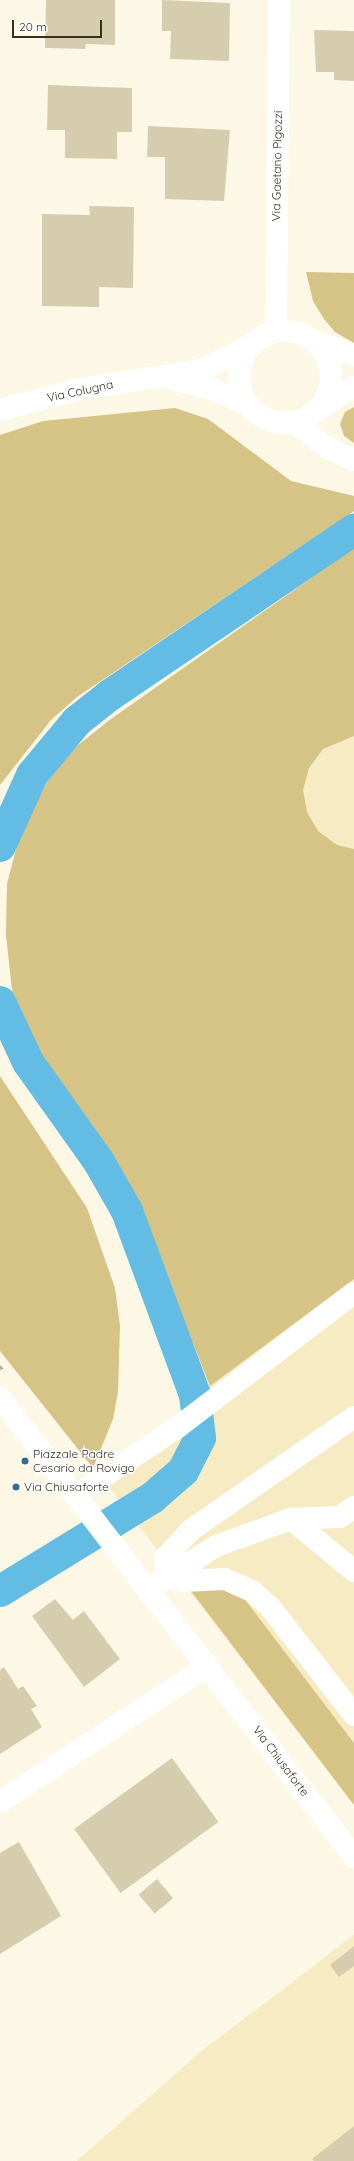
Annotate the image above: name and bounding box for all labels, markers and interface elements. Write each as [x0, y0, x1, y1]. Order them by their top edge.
scale bar [14, 12, 104, 38]
text: 20 m [19, 19, 47, 34]
street label: Via Gaetano Pigozzi [269, 111, 285, 221]
street label: Via Colugna [46, 377, 114, 405]
place label: Piazzale Padre Cesario da Rovigo [33, 1447, 135, 1475]
marker: Piazzale Padre Cesario da Rovigo [20, 1456, 30, 1466]
place label: Via Chiusaforte [24, 1480, 109, 1494]
marker: Via Chiusaforte [11, 1482, 21, 1492]
street label: Via Chiusaforte [250, 1723, 312, 1799]

